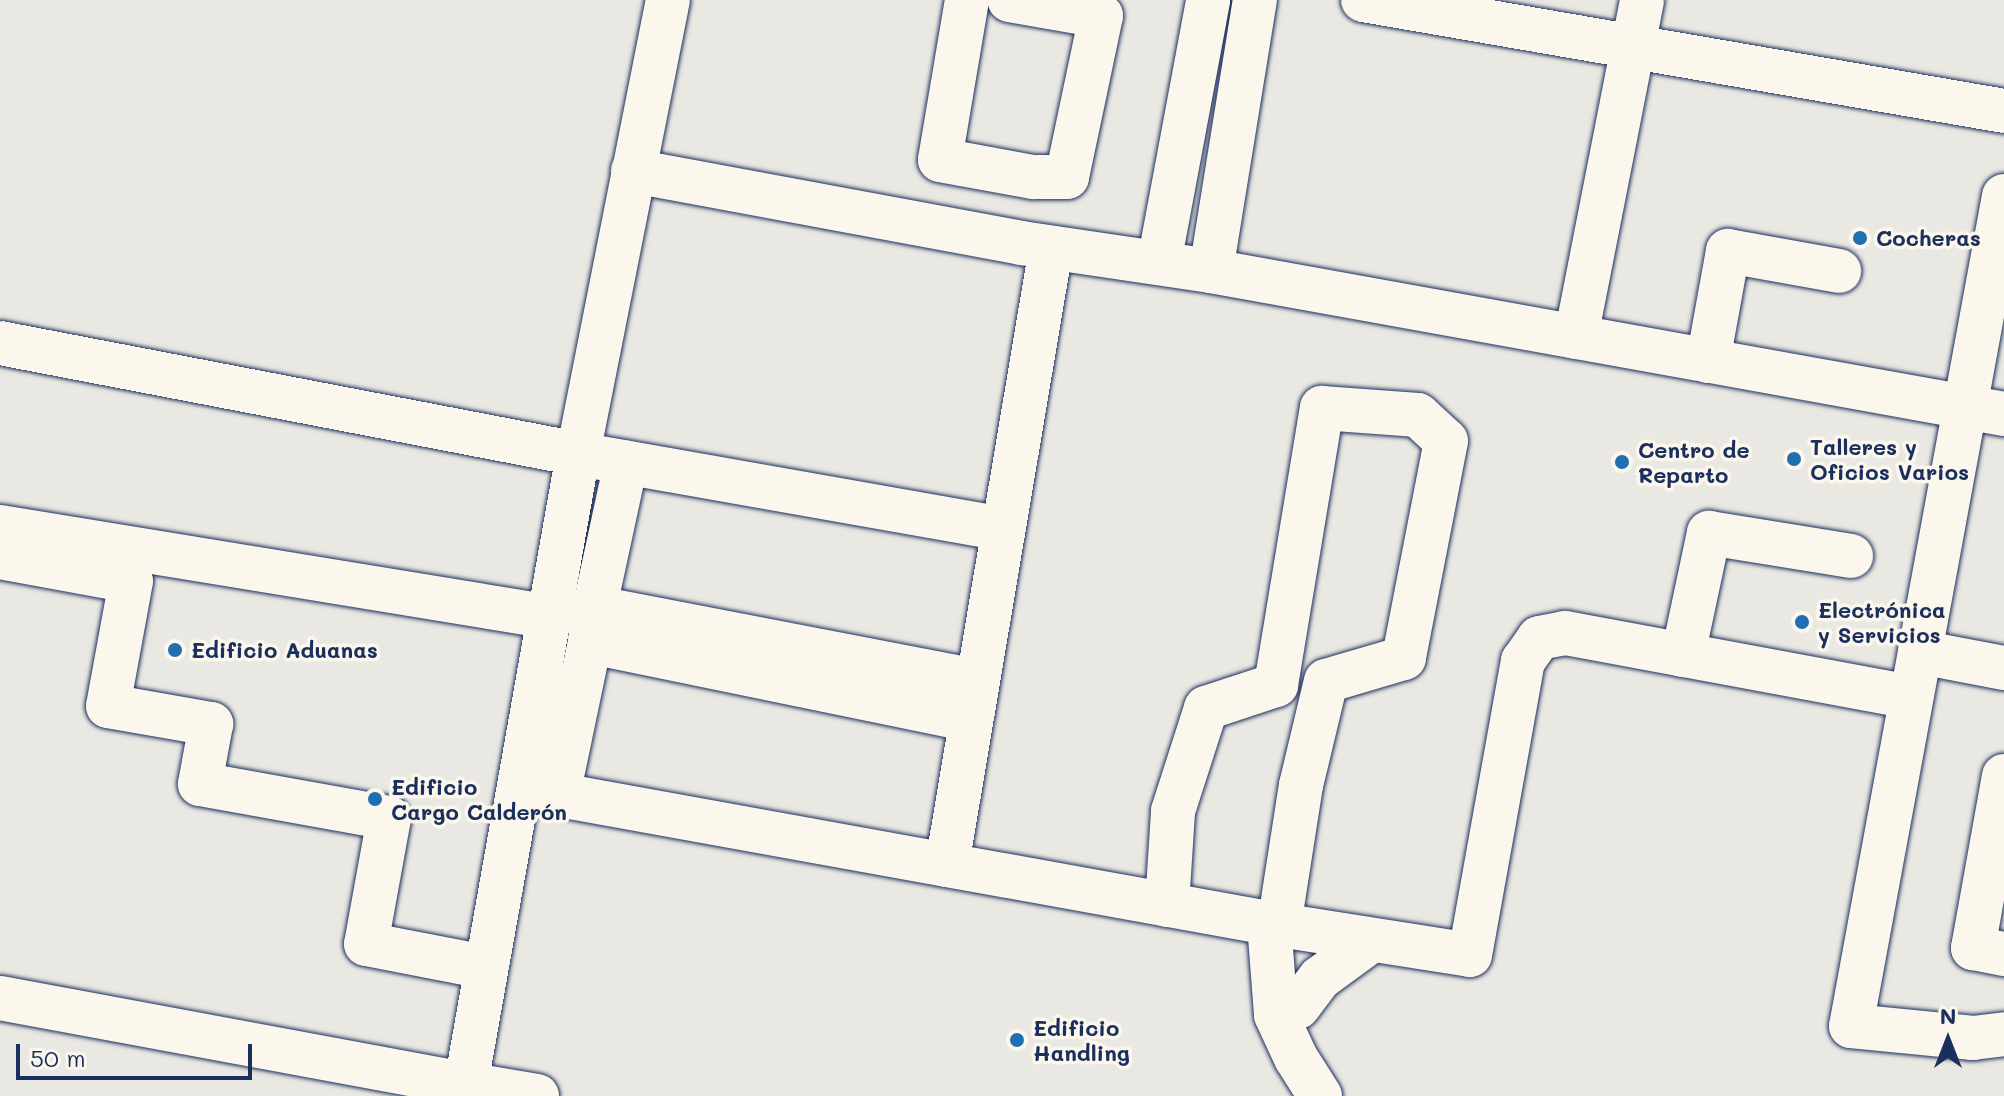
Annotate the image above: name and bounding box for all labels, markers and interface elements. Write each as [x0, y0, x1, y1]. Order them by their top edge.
place label: Cocheras [1876, 225, 1981, 251]
marker: Cocheras [1851, 229, 1869, 247]
place label: Talleres y Oficios Varios [1810, 433, 1969, 484]
place label: Centro de Reparto [1638, 436, 1750, 488]
marker: Talleres y Oficios Varios [1785, 450, 1803, 468]
marker: Centro de Reparto [1613, 453, 1631, 471]
place label: Electrónica y Servicios [1818, 596, 1946, 648]
marker: Electrónica y Servicios [1793, 613, 1811, 631]
place label: Edificio Aduanas [191, 637, 378, 663]
marker: Edificio Aduanas [166, 641, 184, 659]
place label: Edificio Cargo Calderón [391, 773, 567, 824]
marker: Edificio Cargo Calderón [366, 790, 384, 808]
north arrow [1908, 1000, 1988, 1080]
text: N [1940, 1001, 1956, 1030]
place label: Edificio Handling [1033, 1014, 1130, 1066]
scale bar [20, 1028, 256, 1078]
marker: Edificio Handling [1008, 1031, 1026, 1049]
text: 50 m [30, 1042, 86, 1073]

